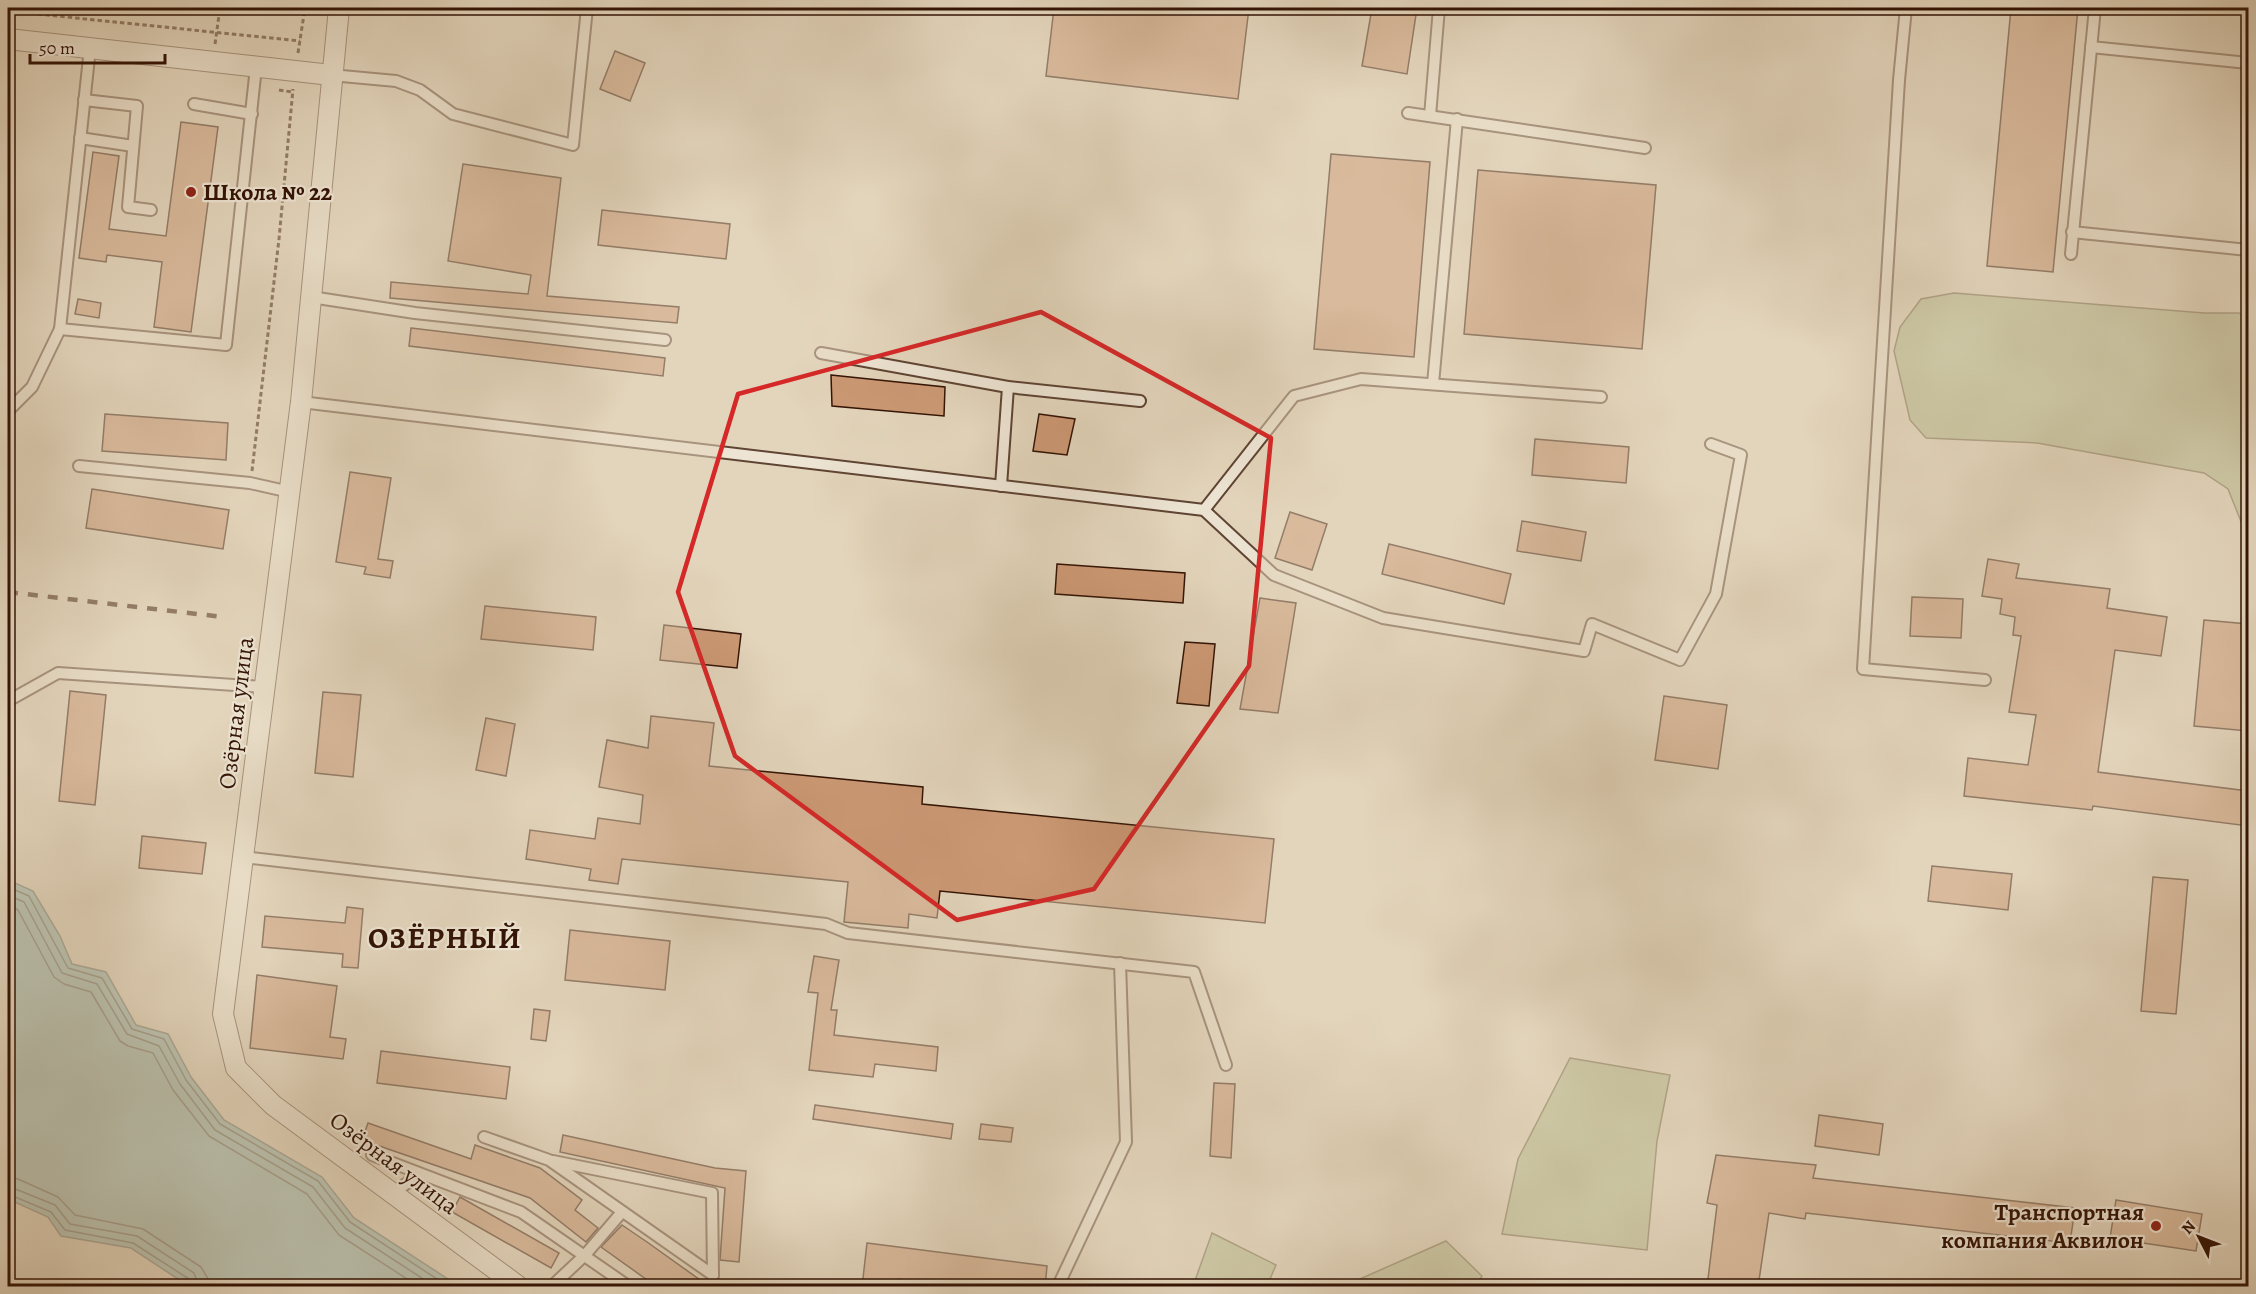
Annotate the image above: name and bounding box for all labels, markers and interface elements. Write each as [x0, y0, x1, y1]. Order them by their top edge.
scale bar [30, 27, 165, 65]
text: 50 m [39, 36, 75, 60]
place label: Школа № 22 [203, 176, 332, 208]
marker: Школа № 22 [184, 185, 198, 199]
street label: Озёрная улица [211, 635, 261, 791]
district label: ОЗЁРНЫЙ [368, 918, 522, 958]
street label: Озёрная улица [323, 1104, 465, 1222]
place label: Транспортная компания Аквилон [1941, 1196, 2144, 1256]
north arrow [2169, 1207, 2229, 1267]
text: N [2177, 1216, 2201, 1239]
marker: Транспортная компания Аквилон [2149, 1219, 2163, 1233]

